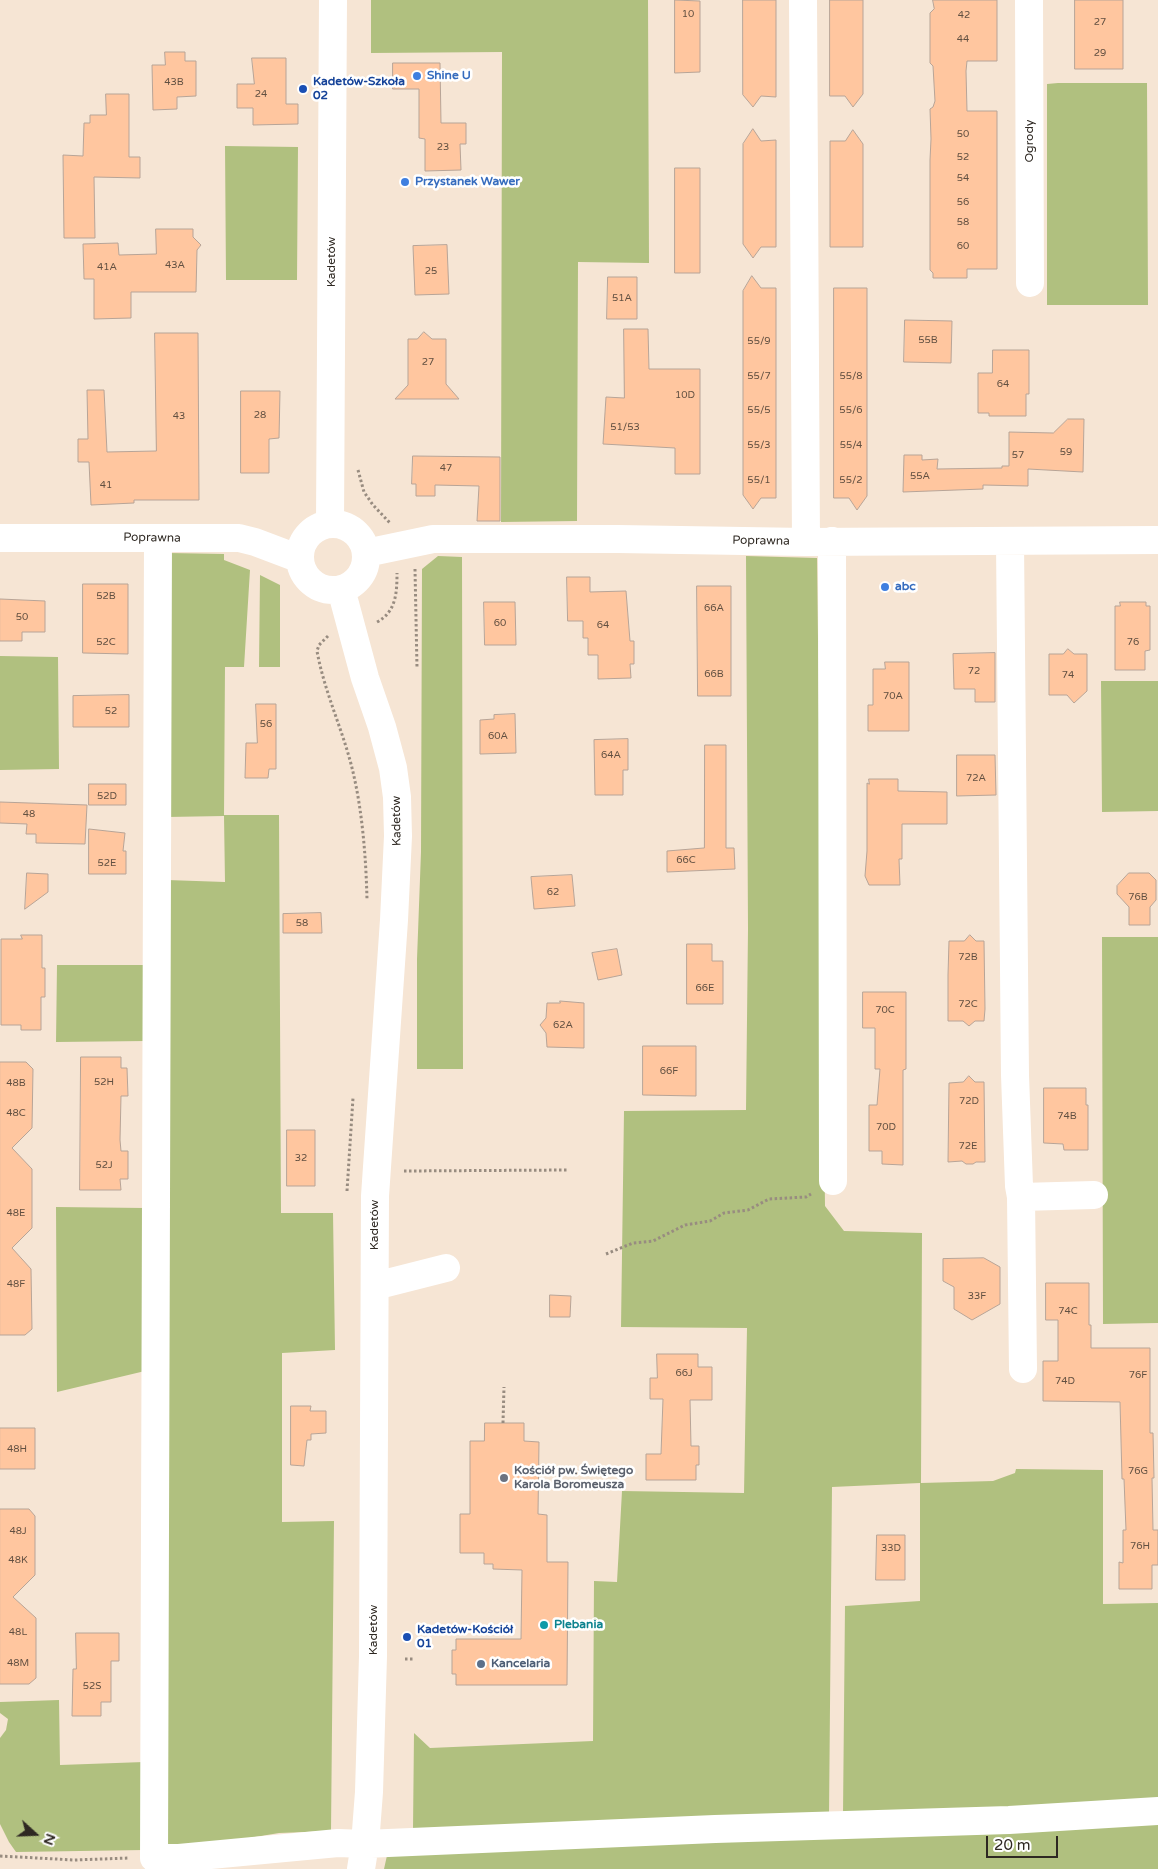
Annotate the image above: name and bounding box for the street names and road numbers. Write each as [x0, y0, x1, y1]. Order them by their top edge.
street label: Ogrody [1023, 120, 1037, 162]
street label: Kadetów [325, 237, 339, 287]
street label: Poprawna [123, 530, 181, 546]
street label: Poprawna [732, 533, 790, 549]
street label: Kadetów [389, 796, 405, 846]
street label: Kadetów [368, 1200, 382, 1250]
street label: Kadetów [367, 1605, 381, 1655]

